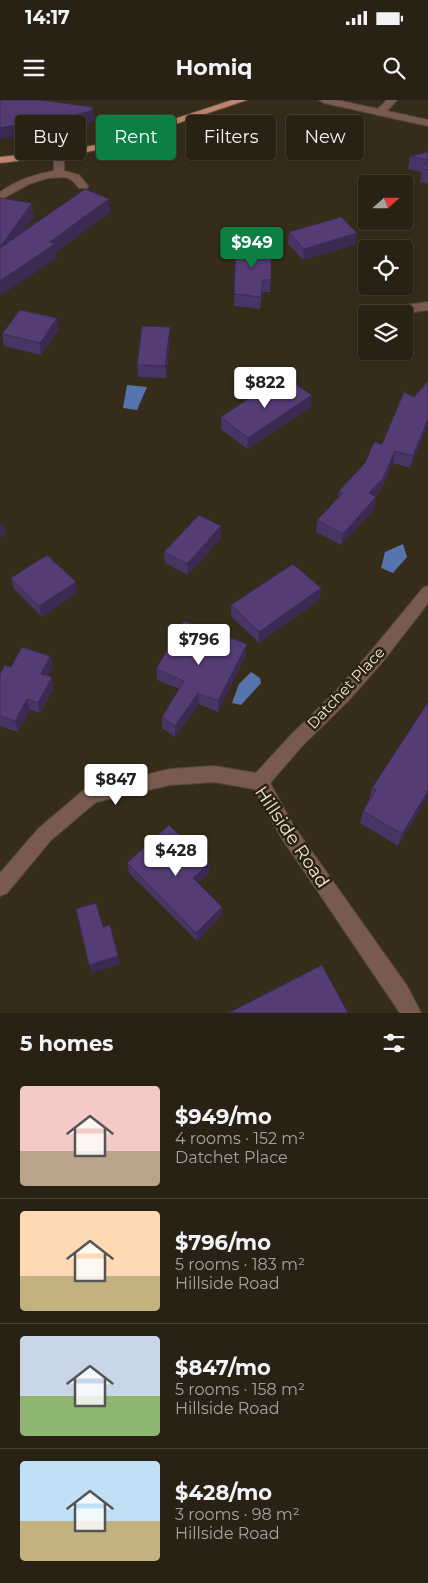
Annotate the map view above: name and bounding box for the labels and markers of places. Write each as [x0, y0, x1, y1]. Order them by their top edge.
pin: $949 [222, 226, 282, 269]
pin: $822 [235, 366, 295, 409]
pin: $796 [169, 624, 229, 666]
pin: $847 [86, 764, 146, 806]
pin: $428 [146, 834, 206, 877]

